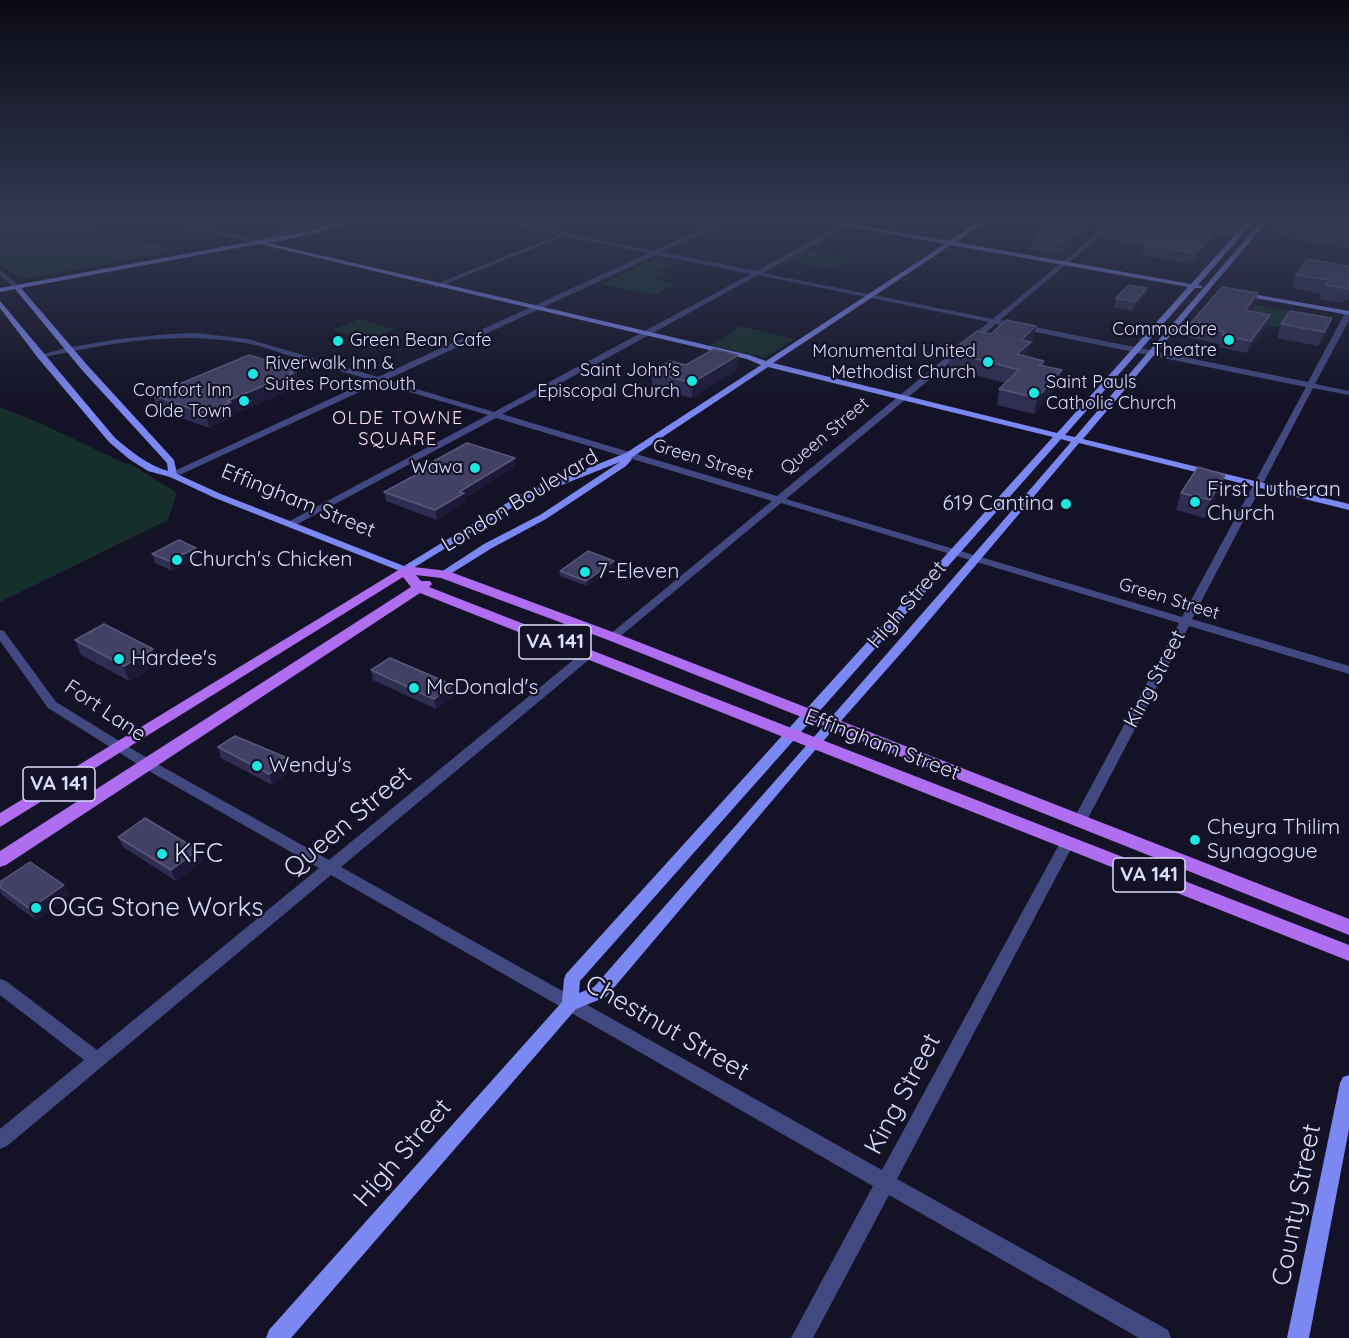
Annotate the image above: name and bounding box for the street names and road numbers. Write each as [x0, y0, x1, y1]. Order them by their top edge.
street label: Queen Street [776, 393, 874, 479]
street label: Green Street [650, 434, 756, 486]
street label: London Boulevard [437, 444, 603, 558]
street label: Effingham Street [217, 459, 379, 543]
street label: High Street [862, 556, 952, 654]
street label: Green Street [1116, 573, 1222, 625]
road number: VA 141 [519, 625, 591, 659]
street label: King Street [1119, 626, 1191, 732]
street label: Fort Lane [59, 675, 151, 747]
street label: Effingham Street [801, 704, 963, 786]
street label: Queen Street [278, 759, 418, 885]
road number: VA 141 [23, 767, 95, 801]
road number: VA 141 [1113, 858, 1185, 892]
street label: Chestnut Street [579, 968, 755, 1088]
street label: King Street [858, 1028, 948, 1160]
street label: High Street [347, 1092, 459, 1214]
street label: County Street [1266, 1121, 1328, 1289]

